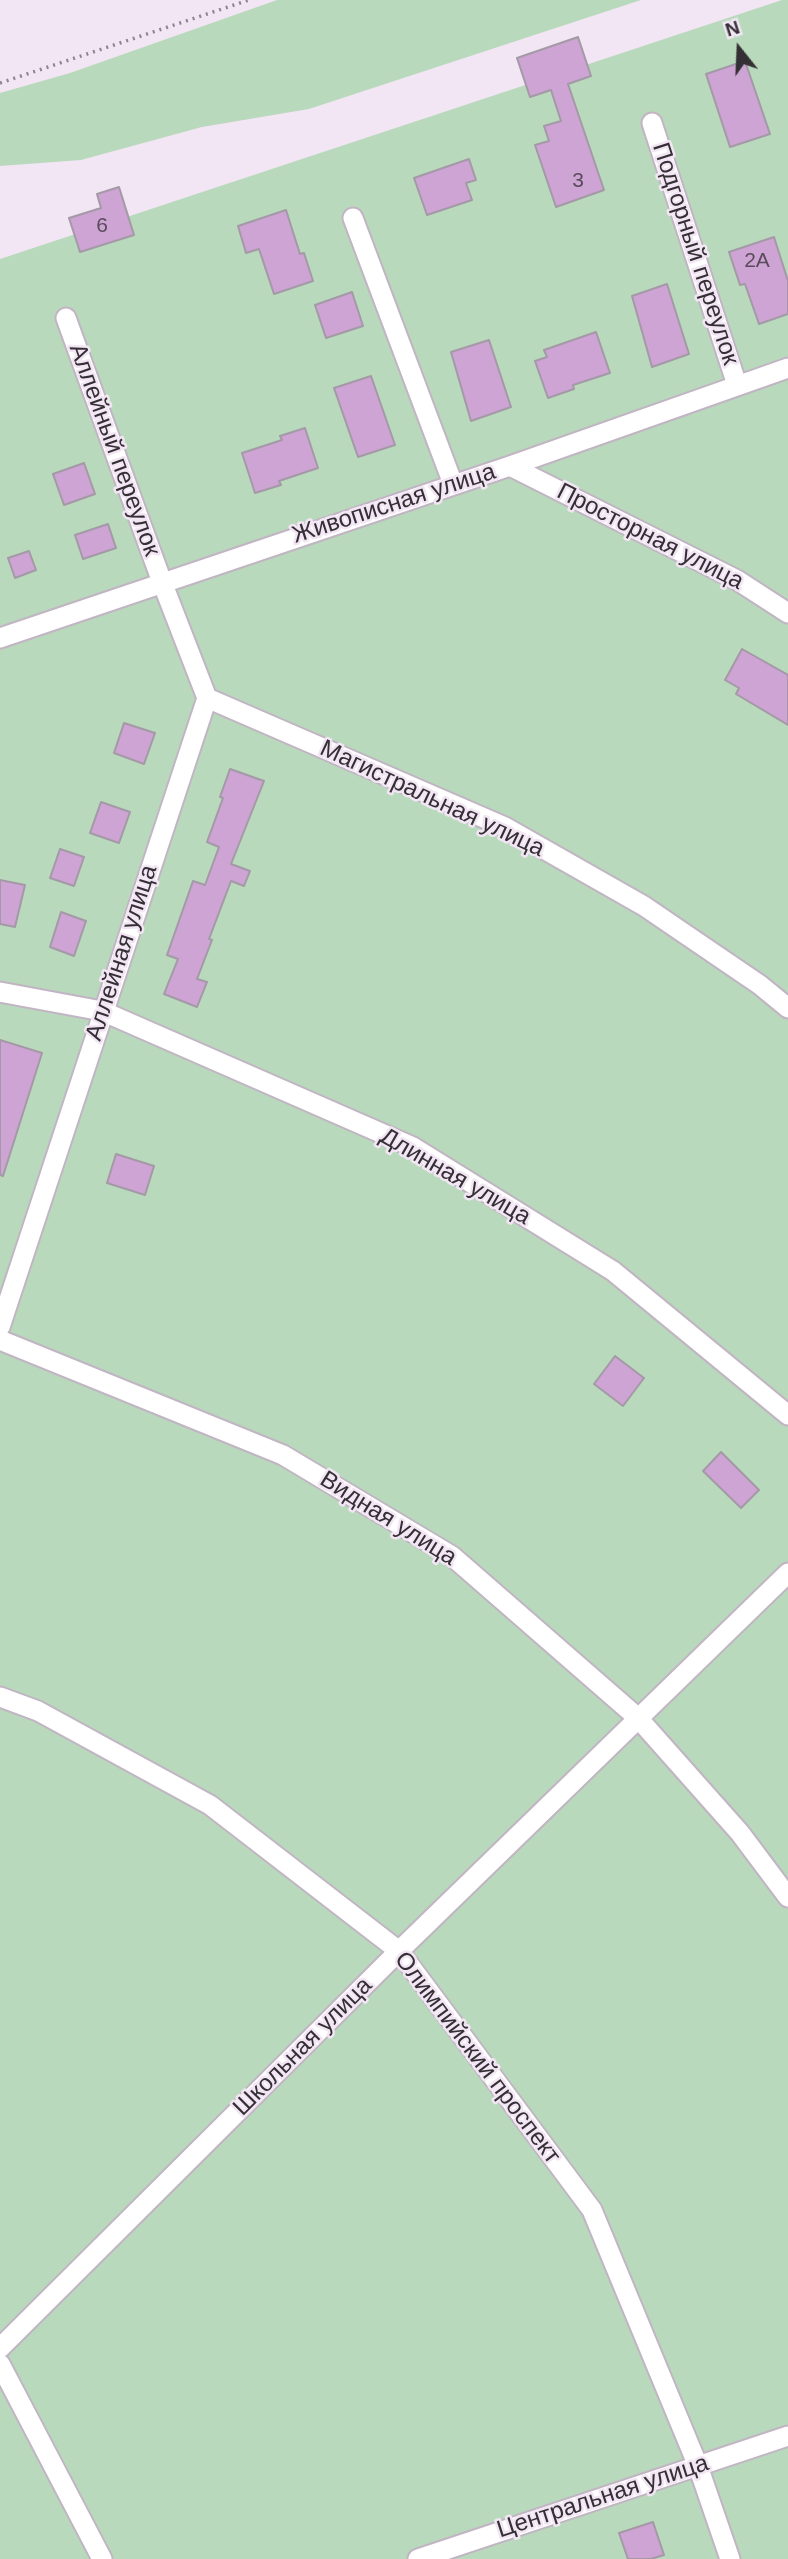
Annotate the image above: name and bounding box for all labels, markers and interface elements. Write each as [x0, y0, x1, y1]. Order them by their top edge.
north arrow [704, 14, 774, 84]
text: N [723, 16, 742, 41]
street label: Подгорный переулок [645, 139, 745, 369]
house number: 3 [572, 168, 584, 194]
house number: 6 [96, 213, 108, 239]
house number: 2А [744, 248, 770, 274]
street label: Аллейный переулок [62, 340, 166, 560]
street label: Живописная улица [289, 458, 499, 550]
street label: Просторная улица [552, 477, 748, 597]
street label: Магистральная улица [315, 734, 549, 864]
street label: Аллейная улица [80, 862, 164, 1044]
street label: Длинная улица [375, 1122, 535, 1232]
street label: Видная улица [314, 1466, 462, 1572]
street label: Олимпийский проспект [388, 1946, 566, 2170]
street label: Школьная улица [228, 1972, 378, 2122]
street label: Центральная улица [494, 2449, 712, 2545]

